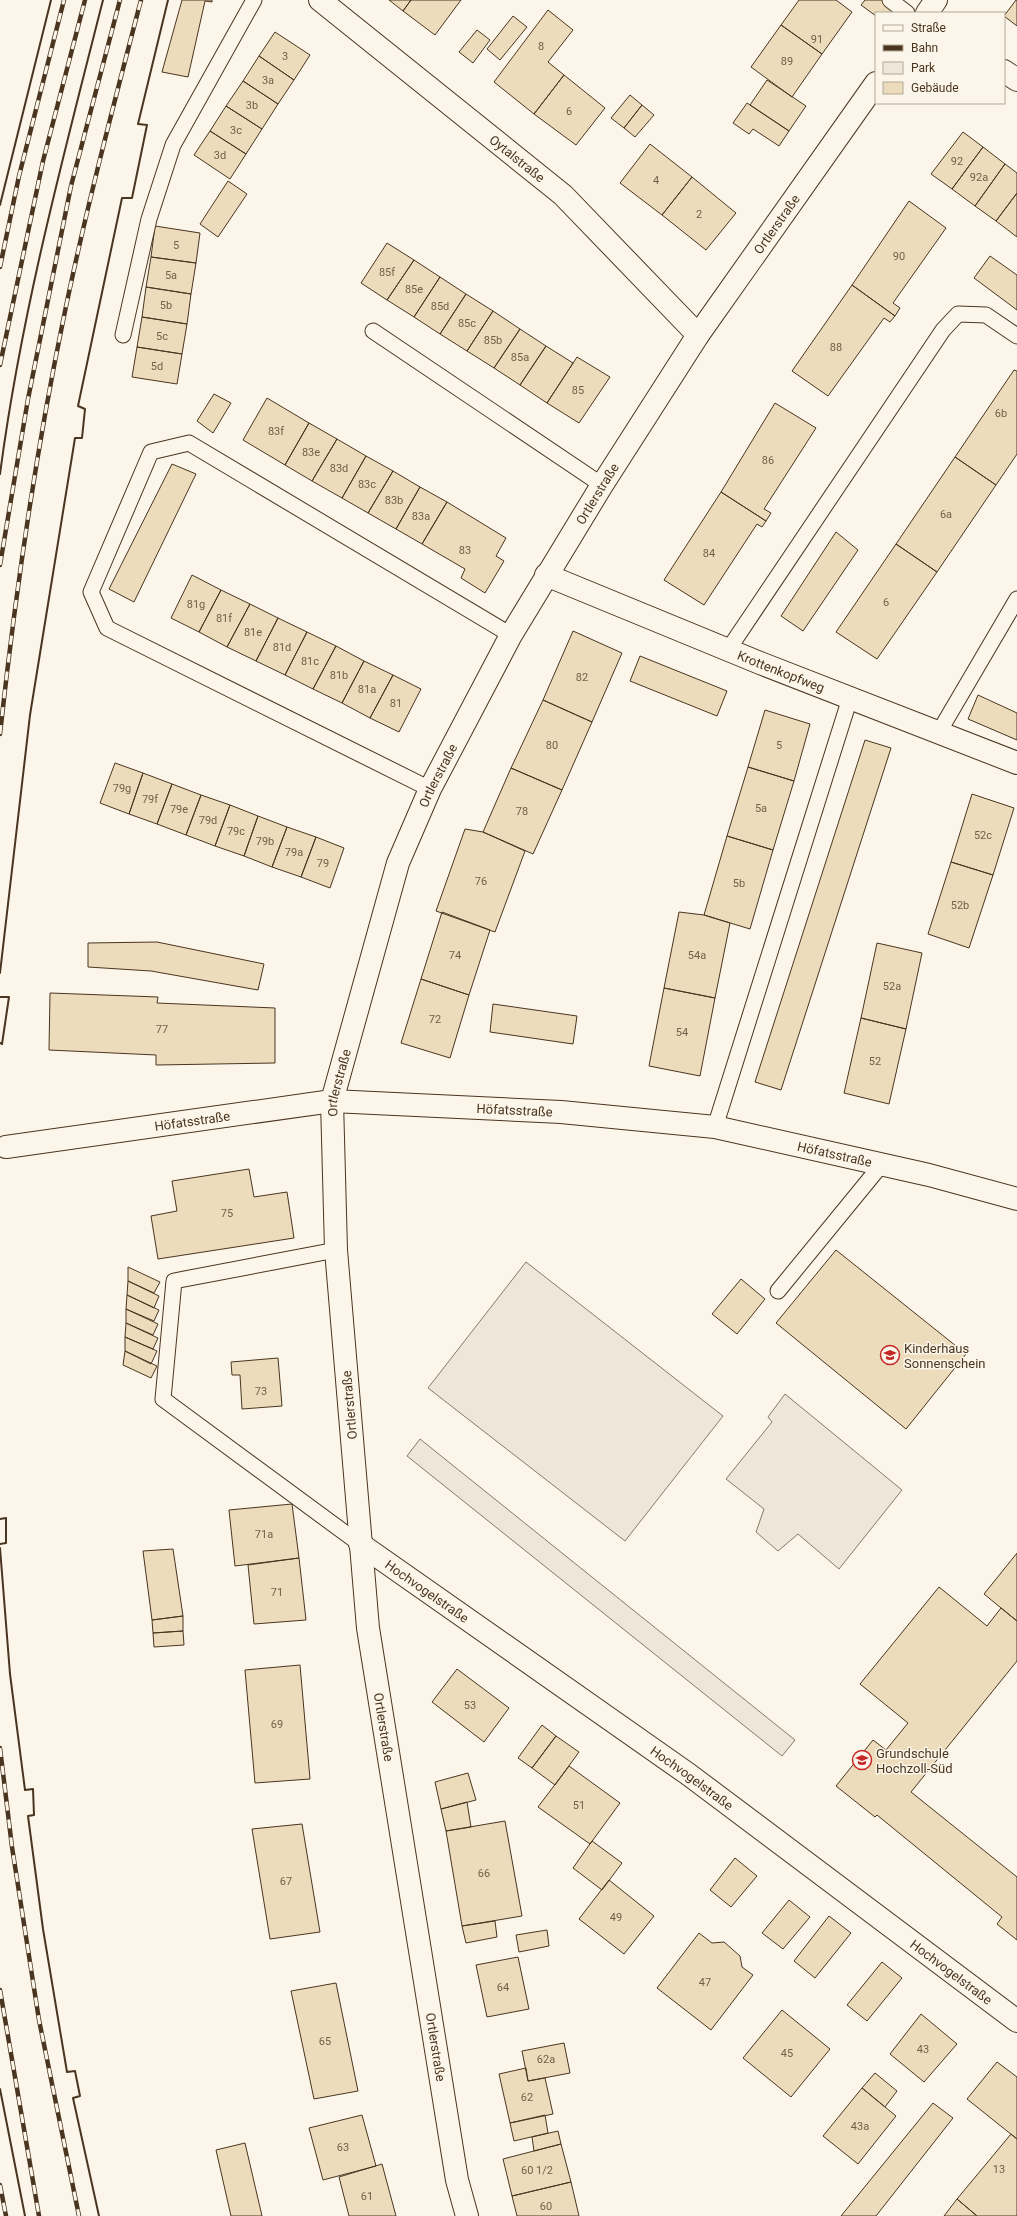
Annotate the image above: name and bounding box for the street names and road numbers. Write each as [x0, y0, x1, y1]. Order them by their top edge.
street label: Oytalstraße [486, 132, 548, 185]
street label: Ortlerstraße [751, 192, 803, 257]
street label: Ortlerstraße [573, 460, 622, 527]
street label: Krottenkopfweg [735, 648, 827, 695]
street label: Ortlerstraße [416, 741, 460, 810]
street label: Ortlerstraße [325, 1047, 354, 1117]
street label: Höfatsstraße [476, 1101, 553, 1120]
street label: Höfatsstraße [153, 1108, 231, 1134]
street label: Höfatsstraße [796, 1139, 874, 1170]
street label: Ortlerstraße [339, 1370, 360, 1440]
street label: Hochvogelstraße [382, 1557, 472, 1626]
street label: Ortlerstraße [371, 1692, 396, 1763]
street label: Hochvogelstraße [647, 1743, 736, 1813]
street label: Hochvogelstraße [907, 1937, 995, 2008]
street label: Ortlerstraße [423, 2012, 448, 2083]

